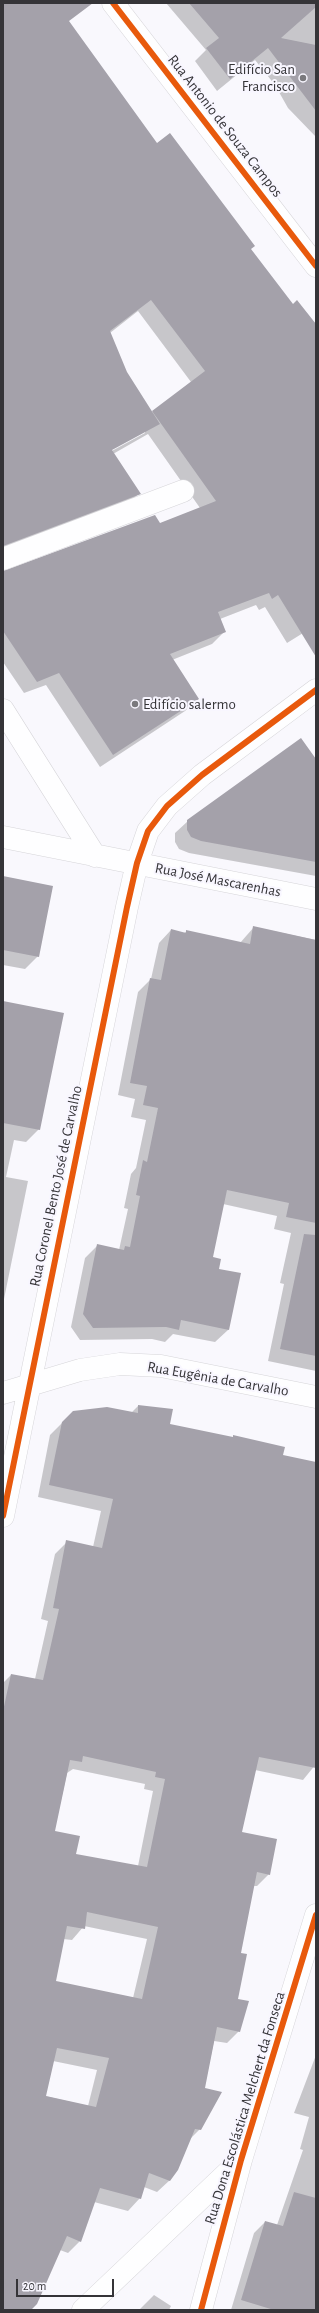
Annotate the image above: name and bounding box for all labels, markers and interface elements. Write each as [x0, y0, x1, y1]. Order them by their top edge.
street label: Rua Antonio de Souza Campos [164, 51, 286, 201]
place label: Edifício San Francisco [228, 60, 295, 95]
marker: Edifício San Francisco [298, 73, 308, 83]
place label: Edifício salermo [143, 695, 236, 713]
marker: Edifício salermo [130, 699, 140, 709]
street label: Rua José Mascarenhas [153, 859, 283, 901]
street label: Rua Coronel Bento José de Carvalho [26, 1084, 86, 1288]
street label: Rua Eugênia de Carvalho [146, 1358, 290, 1400]
street label: Rua Dona Escolástica Melchert da Fonseca [201, 1989, 289, 2227]
scale bar [18, 2271, 116, 2297]
text: 20 m [23, 2280, 46, 2292]

